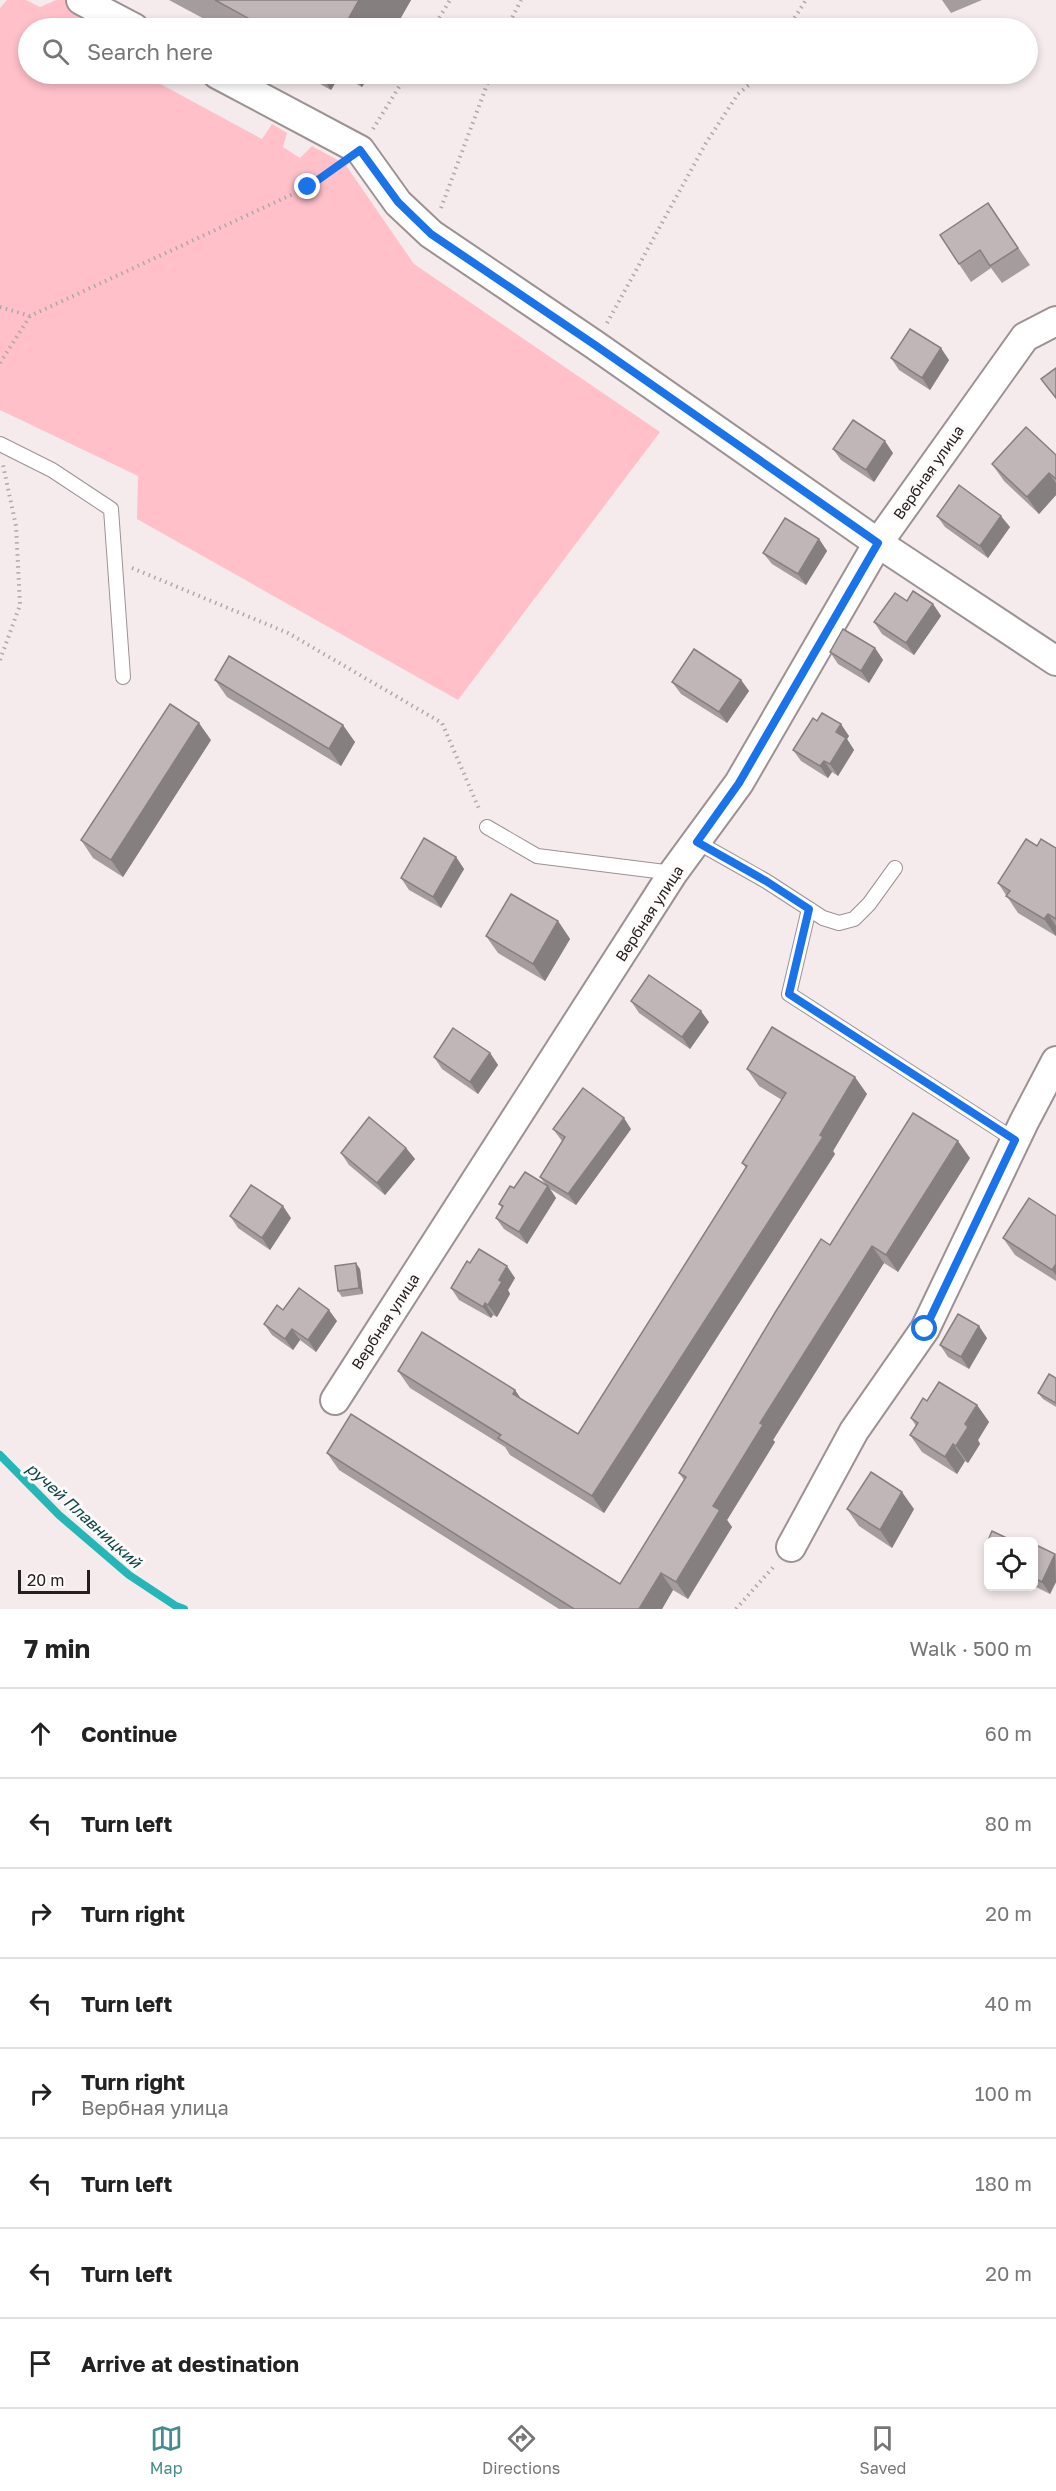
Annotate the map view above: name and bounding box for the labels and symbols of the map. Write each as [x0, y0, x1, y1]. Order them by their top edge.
route end [294, 173, 320, 199]
street label: Вербная улица [889, 421, 967, 523]
street label: Вербная улица [611, 862, 687, 964]
street label: Вербная улица [347, 1270, 423, 1372]
route start [911, 1315, 937, 1341]
water label: ручей Плавницкий [22, 1458, 147, 1573]
scale bar [18, 1567, 90, 1594]

